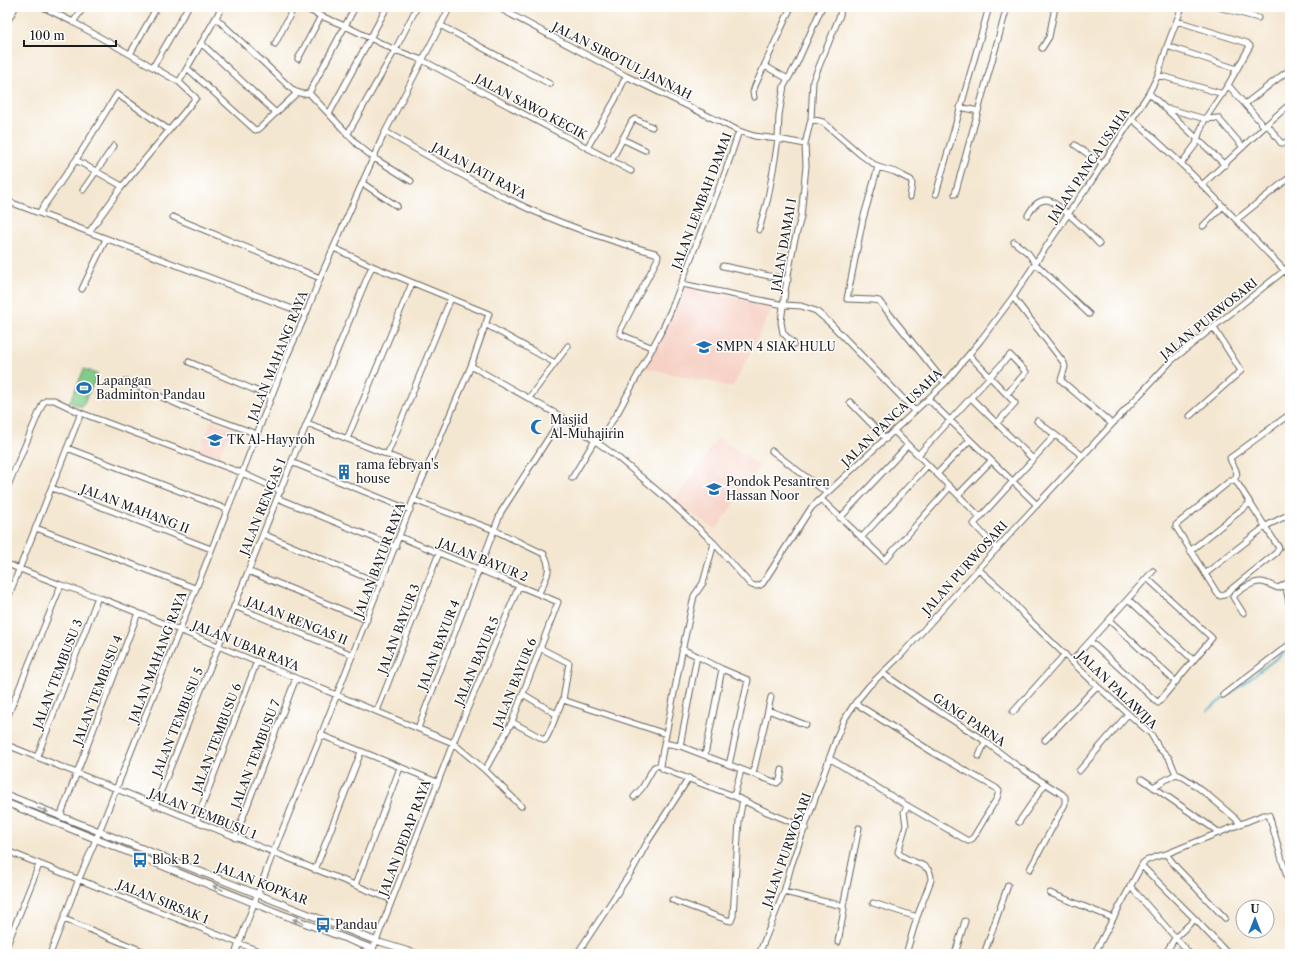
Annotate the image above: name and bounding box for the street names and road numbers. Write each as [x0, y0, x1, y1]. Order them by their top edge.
street label: JALAN SIROTUL JANNAH [548, 18, 694, 102]
street label: JALAN SAWO KECIK [471, 70, 590, 143]
street label: JALAN PANCA USAHA [1044, 104, 1133, 226]
street label: JALAN LEMBAH DAMAI [668, 130, 735, 273]
street label: JALAN JATI RAYA [427, 138, 530, 202]
street label: JALAN DAMAI I [768, 197, 799, 295]
street label: JALAN PURWOSARI [1156, 275, 1260, 364]
street label: JALAN MAHANG RAYA [244, 287, 311, 425]
street label: JALAN PANCA USAHA [837, 365, 946, 471]
street label: JALAN RENGAS I [236, 456, 289, 559]
street label: JALAN MAHANG II [77, 480, 192, 536]
street label: JALAN BAYUR RAYA [350, 499, 409, 621]
street label: JALAN PURWOSARI [917, 518, 1010, 619]
street label: JALAN BAYUR 2 [434, 534, 530, 584]
street label: JALAN BAYUR 3 [374, 582, 423, 678]
street label: JALAN MAHANG RAYA [125, 588, 190, 726]
street label: JALAN RENGAS II [243, 593, 350, 648]
street label: JALAN BAYUR 4 [414, 598, 463, 694]
street label: JALAN BAYUR 5 [450, 614, 502, 709]
street label: JALAN UBAR RAYA [189, 616, 303, 674]
street label: JALAN TEMBUSU 3 [29, 617, 85, 732]
street label: JALAN TEMBUSU 4 [69, 633, 125, 749]
street label: JALAN BAYUR 6 [489, 636, 539, 732]
street label: JALAN PALAWIJA [1073, 646, 1161, 733]
street label: JALAN TEMBUSU 5 [148, 665, 206, 780]
street label: JALAN TEMBUSU 6 [188, 681, 244, 797]
street label: GANG PARNA [930, 690, 1010, 750]
street label: JALAN TEMBUSU 7 [227, 697, 283, 812]
street label: JALAN DEDAP RAYA [375, 777, 434, 900]
street label: JALAN TEMBUSU 1 [146, 784, 259, 842]
street label: JALAN PURWOSARI [758, 791, 814, 911]
street label: JALAN KOPKAR [213, 859, 311, 908]
street label: JALAN SIRSAK 1 [114, 876, 211, 927]

